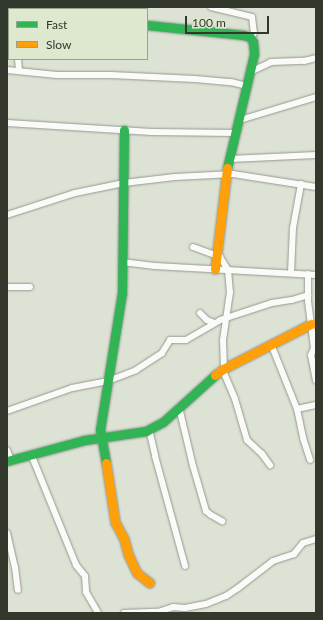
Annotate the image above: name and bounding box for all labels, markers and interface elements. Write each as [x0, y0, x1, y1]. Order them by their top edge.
legend [8, 8, 148, 60]
scale bar [187, 8, 271, 34]
text: 100 m [192, 15, 226, 30]
text: Fast [46, 17, 67, 32]
text: Slow [46, 37, 71, 52]

